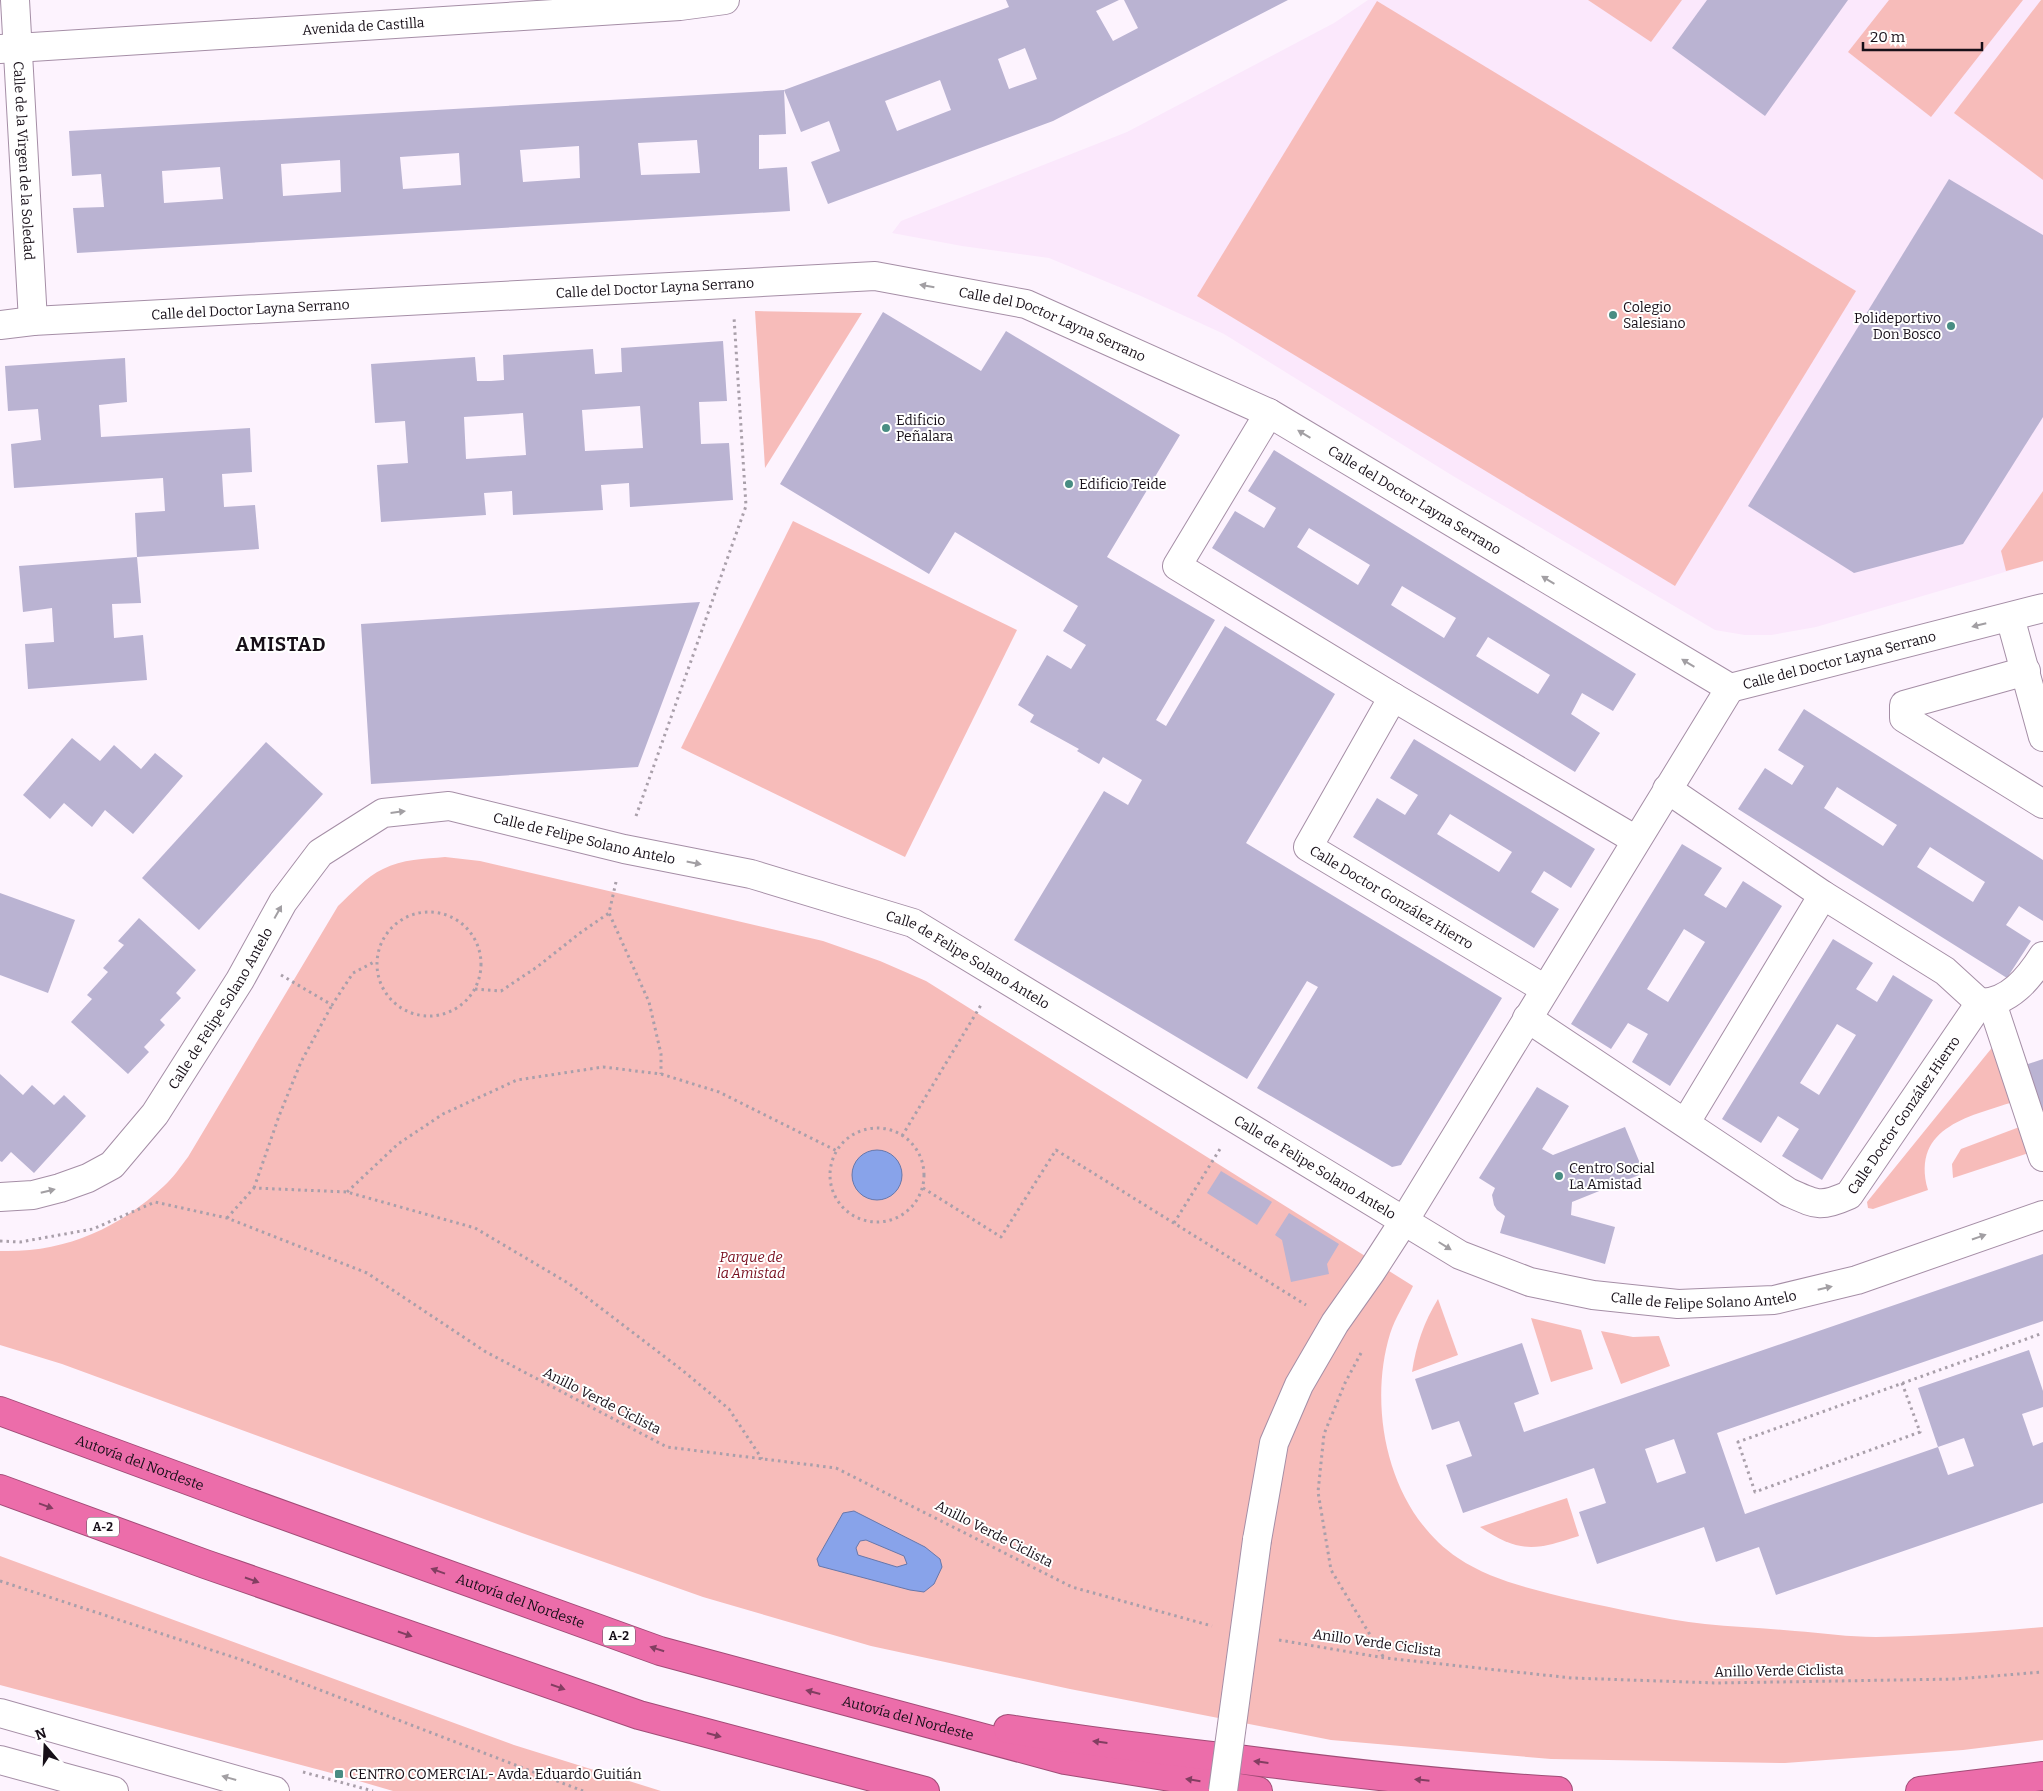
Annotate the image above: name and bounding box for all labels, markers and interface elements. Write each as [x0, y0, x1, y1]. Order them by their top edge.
street label: Avenida de Castilla [302, 14, 425, 38]
scale bar [1863, 20, 1982, 52]
text: 20 m [1870, 28, 1906, 46]
street label: Calle de la Virgen de la Soledad [10, 61, 38, 261]
street label: Calle del Doctor Layna Serrano [555, 274, 754, 302]
one-way arrow [919, 281, 935, 289]
street label: Calle del Doctor Layna Serrano [957, 283, 1148, 365]
street label: Calle del Doctor Layna Serrano [151, 296, 350, 323]
place label: Colegio Salesiano [1623, 299, 1686, 332]
marker: Colegio Salesiano [1607, 309, 1619, 321]
place label: Polideportivo Don Bosco [1854, 310, 1941, 343]
marker: Polideportivo Don Bosco [1945, 320, 1957, 332]
place label: Edificio Peñalara [896, 412, 954, 445]
marker: Edificio Peñalara [880, 422, 892, 434]
one-way arrow [1297, 429, 1310, 438]
street label: Calle del Doctor Layna Serrano [1325, 442, 1504, 558]
place label: Edificio Teide [1079, 476, 1166, 493]
marker: Edificio Teide [1063, 478, 1075, 490]
one-way arrow [1542, 575, 1555, 584]
one-way arrow [1971, 621, 1987, 629]
street label: Calle del Doctor Layna Serrano [1741, 627, 1938, 693]
district label: AMISTAD [235, 633, 327, 656]
one-way arrow [1682, 658, 1695, 667]
one-way arrow [390, 808, 406, 816]
street label: Calle de Felipe Solano Antelo [492, 809, 677, 867]
street label: Calle Doctor González Hierro [1307, 842, 1477, 953]
one-way arrow [686, 859, 702, 867]
one-way arrow [273, 905, 282, 919]
street label: Calle de Felipe Solano Antelo [884, 907, 1053, 1013]
street label: Calle de Felipe Solano Antelo [164, 924, 276, 1092]
street label: Calle Doctor González Hierro [1844, 1033, 1964, 1197]
street label: Calle de Felipe Solano Antelo [1231, 1111, 1399, 1223]
place label: Centro Social La Amistad [1569, 1160, 1655, 1193]
marker: Centro Social La Amistad [1553, 1170, 1565, 1182]
one-way arrow [41, 1187, 56, 1195]
one-way arrow [1972, 1233, 1987, 1241]
one-way arrow [1439, 1242, 1452, 1251]
park label: Parque de la Amistad [717, 1249, 785, 1282]
one-way arrow [1817, 1284, 1832, 1292]
street label: Calle de Felipe Solano Antelo [1610, 1286, 1798, 1313]
street label: Anillo Verde Ciclista [540, 1364, 664, 1438]
street label: Autovía del Nordeste [73, 1431, 206, 1494]
street label: Anillo Verde Ciclista [932, 1497, 1056, 1571]
one-way arrow [39, 1502, 54, 1510]
road number: A-2 [87, 1518, 119, 1536]
one-way arrow [430, 1567, 445, 1574]
street label: Autovía del Nordeste [454, 1570, 587, 1632]
one-way arrow [244, 1577, 259, 1585]
road number: A-2 [603, 1626, 635, 1645]
street label: Anillo Verde Ciclista [1312, 1626, 1443, 1660]
one-way arrow [398, 1630, 413, 1638]
one-way arrow [649, 1645, 664, 1652]
street label: Anillo Verde Ciclista [1714, 1661, 1844, 1681]
one-way arrow [551, 1684, 566, 1691]
one-way arrow [806, 1688, 821, 1696]
street label: Autovía del Nordeste [840, 1692, 976, 1744]
north arrow [20, 1721, 70, 1771]
text: N [33, 1724, 49, 1744]
one-way arrow [706, 1732, 721, 1740]
one-way arrow [1091, 1738, 1107, 1746]
one-way arrow [1252, 1758, 1268, 1766]
place label: CENTRO COMERCIAL- Avda. Eduardo Guitián [349, 1766, 642, 1783]
marker: CENTRO COMERCIAL- Avda. Eduardo Guitián [333, 1768, 345, 1780]
one-way arrow [221, 1773, 236, 1781]
one-way arrow [1184, 1776, 1200, 1784]
one-way arrow [1414, 1776, 1430, 1784]

